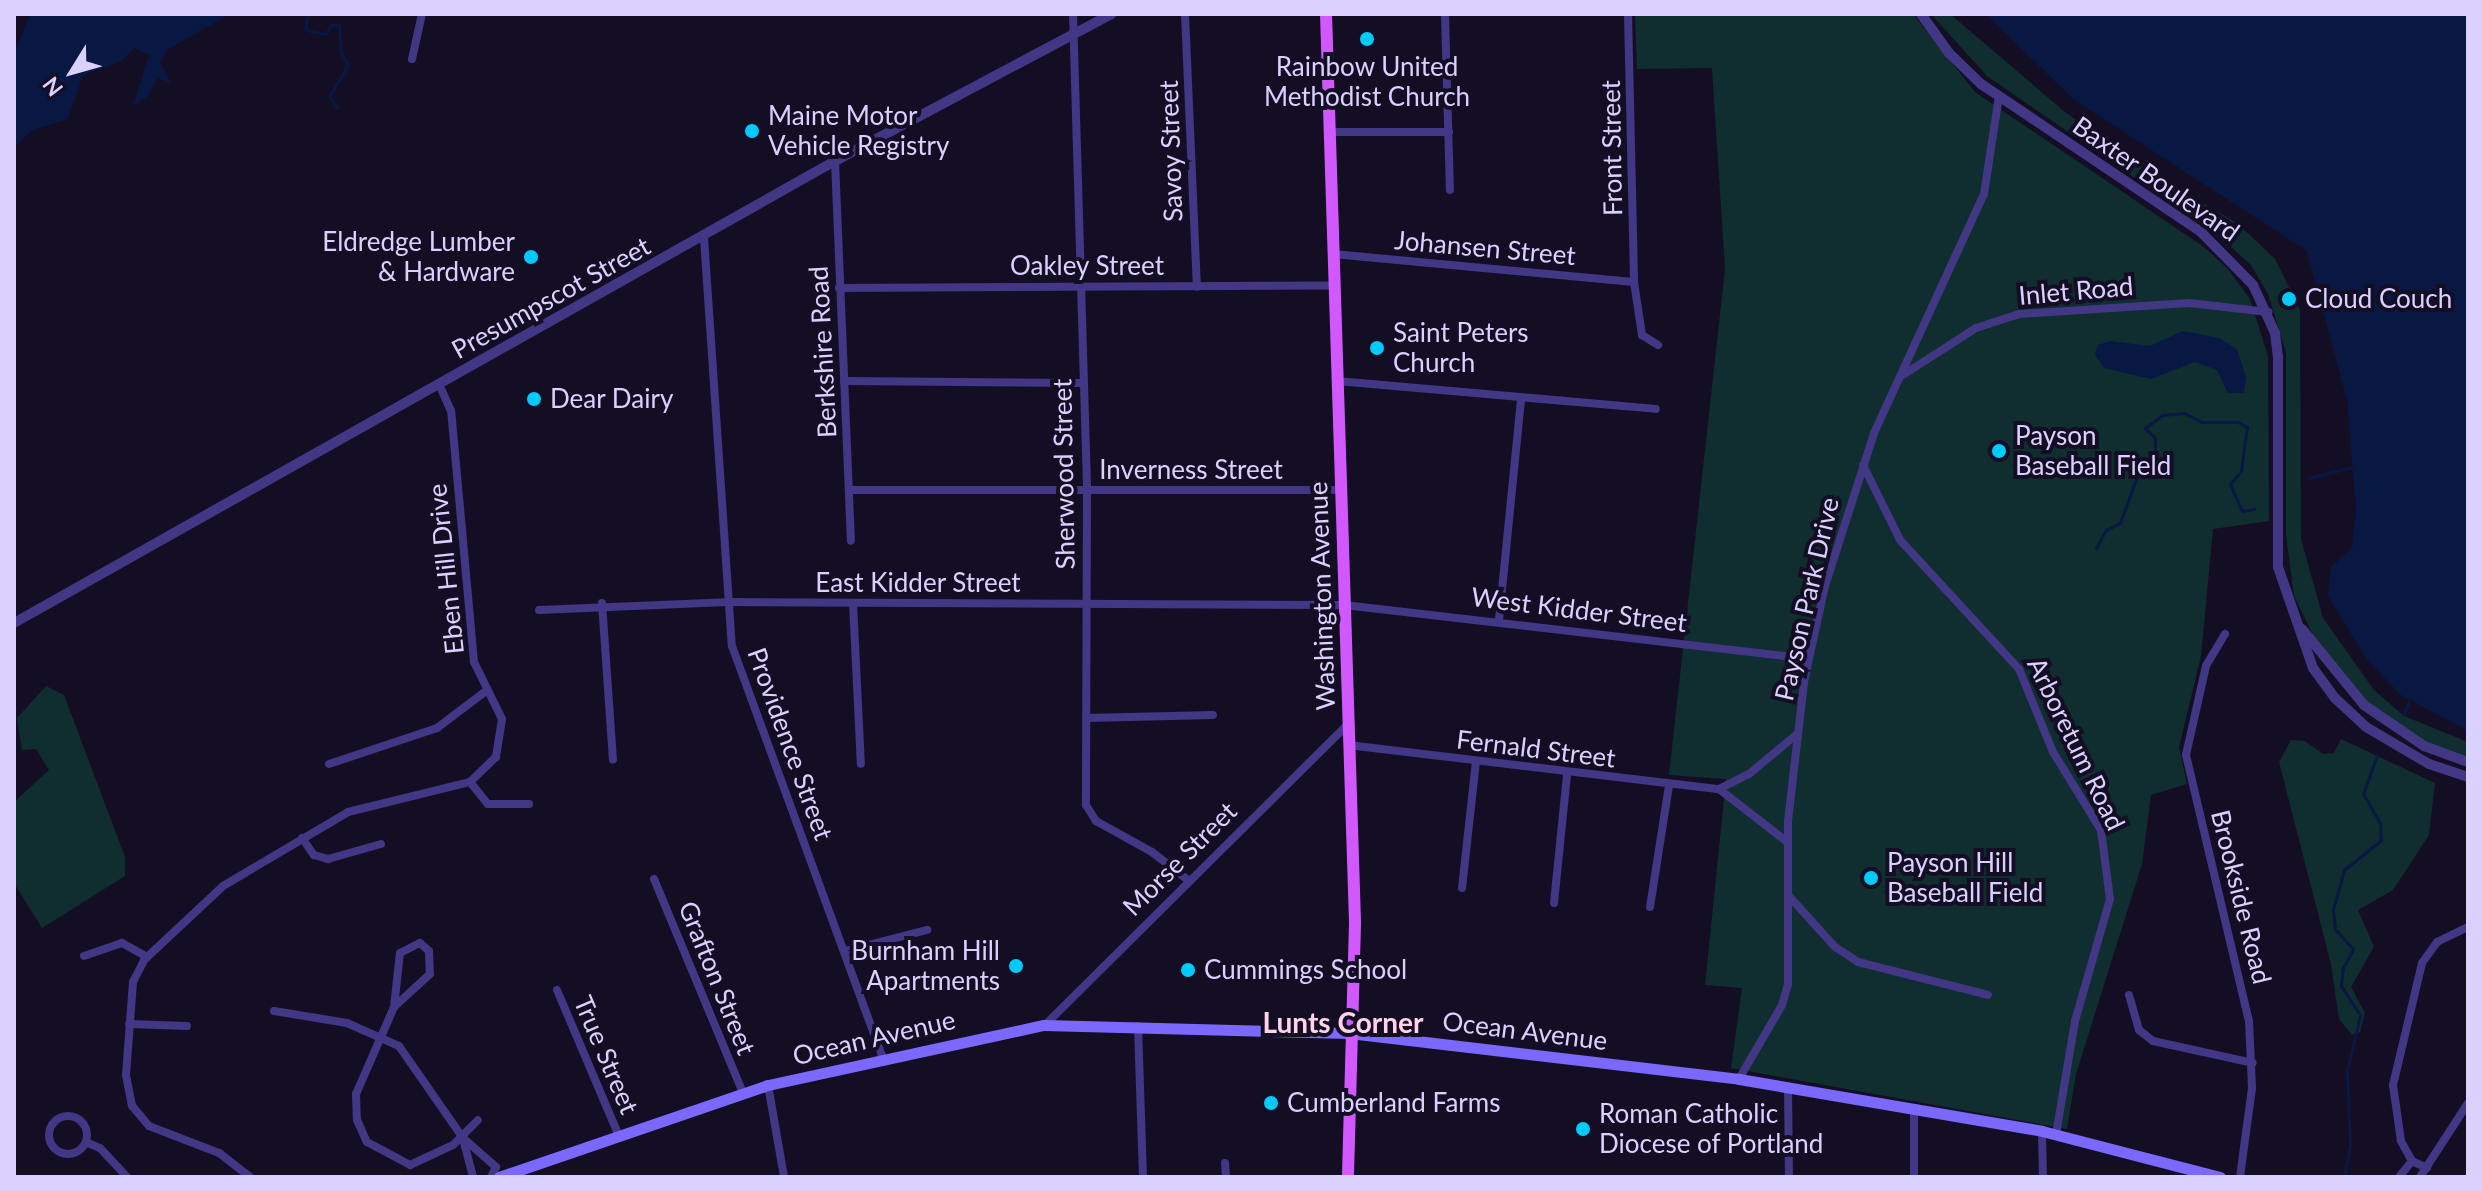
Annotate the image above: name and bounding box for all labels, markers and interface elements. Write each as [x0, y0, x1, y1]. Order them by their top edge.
marker: Rainbow United Methodist Church [1358, 30, 1376, 48]
north arrow [32, 32, 112, 112]
place label: Rainbow United Methodist Church [1264, 51, 1470, 112]
text: N [37, 72, 68, 102]
street label: Savoy Street [1153, 79, 1189, 223]
street label: Front Street [1595, 80, 1629, 216]
place label: Maine Motor Vehicle Registry [768, 100, 949, 162]
street label: Baxter Boulevard [2067, 110, 2245, 248]
marker: Maine Motor Vehicle Registry [743, 122, 761, 140]
street label: Johansen Street [1393, 225, 1577, 271]
place label: Eldredge Lumber & Hardware [322, 226, 515, 288]
street label: Presumpscot Street [446, 231, 656, 365]
marker: Eldredge Lumber & Hardware [522, 248, 540, 266]
street label: Oakley Street [1010, 250, 1164, 282]
street label: Berkshire Road [803, 265, 843, 439]
street label: Inlet Road [2017, 270, 2135, 312]
place label: Cloud Couch [2305, 283, 2452, 315]
marker: Cloud Couch [2280, 290, 2298, 308]
place label: Saint Peters Church [1393, 317, 1529, 378]
marker: Saint Peters Church [1368, 339, 1386, 357]
street label: Sherwood Street [1047, 378, 1081, 570]
place label: Dear Dairy [550, 383, 674, 415]
marker: Dear Dairy [525, 390, 543, 408]
place label: Payson Baseball Field [2015, 420, 2171, 482]
marker: Payson Baseball Field [1990, 442, 2008, 460]
street label: Inverness Street [1099, 454, 1283, 486]
street label: Washington Avenue [1302, 481, 1342, 711]
street label: Eben Hill Drive [422, 482, 470, 656]
street label: Payson Park Drive [1768, 494, 1846, 704]
street label: East Kidder Street [815, 567, 1021, 599]
street label: West Kidder Street [1469, 581, 1689, 639]
street label: Providence Street [741, 644, 839, 844]
street label: Arboretum Road [2021, 652, 2131, 836]
street label: Fernald Street [1455, 724, 1617, 774]
street label: Morse Street [1117, 796, 1243, 922]
street label: Brookside Road [2204, 807, 2278, 987]
place label: Payson Hill Baseball Field [1887, 847, 2043, 908]
marker: Payson Hill Baseball Field [1862, 869, 1880, 887]
street label: Grafton Street [672, 897, 762, 1059]
place label: Burnham Hill Apartments [851, 935, 1000, 996]
place label: Cummings School [1204, 954, 1407, 986]
marker: Burnham Hill Apartments [1007, 957, 1025, 975]
marker: Cummings School [1179, 961, 1197, 979]
street label: True Street [567, 991, 645, 1119]
street label: Ocean Avenue [789, 1004, 959, 1072]
district label: Lunts Corner [1263, 1005, 1423, 1039]
street label: Ocean Avenue [1440, 1005, 1610, 1057]
place label: Cumberland Farms [1287, 1087, 1500, 1119]
marker: Cumberland Farms [1262, 1094, 1280, 1112]
place label: Roman Catholic Diocese of Portland [1599, 1098, 1824, 1160]
marker: Roman Catholic Diocese of Portland [1574, 1120, 1592, 1138]

